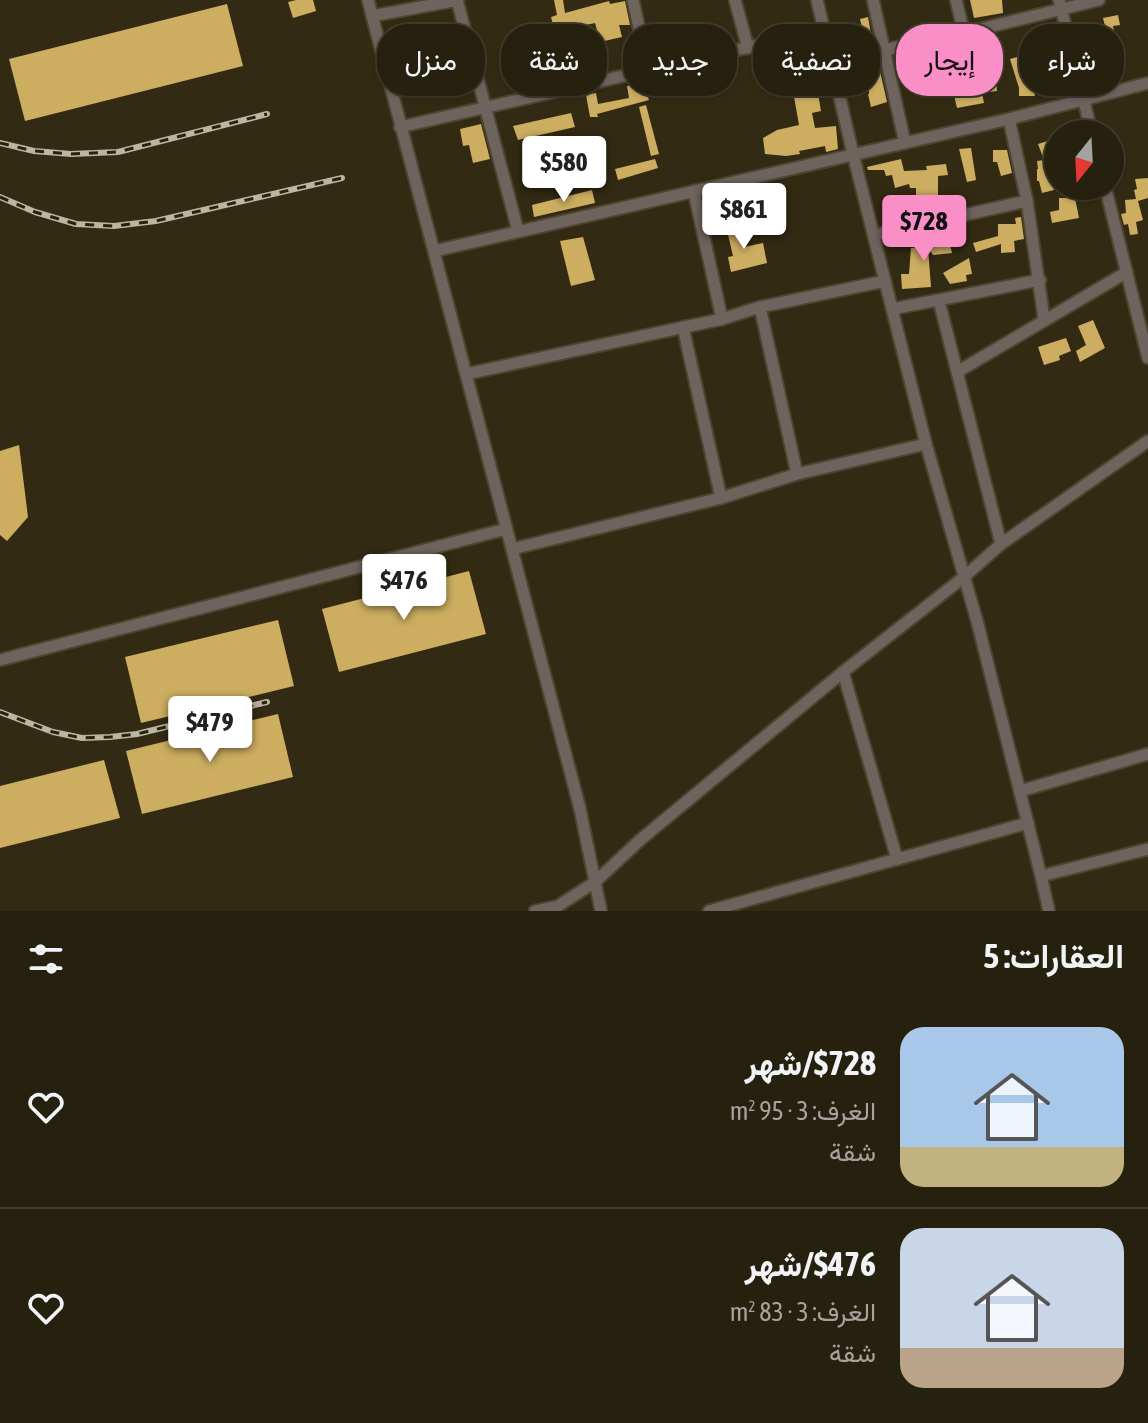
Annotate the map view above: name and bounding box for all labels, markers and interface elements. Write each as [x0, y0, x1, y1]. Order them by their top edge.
chip: منزل [377, 24, 485, 96]
chip: شقة [501, 24, 607, 96]
chip: جديد [623, 24, 737, 96]
chip: تصفية [753, 24, 880, 96]
chip: إيجار [896, 24, 1003, 96]
chip: شراء [1019, 24, 1124, 96]
north arrow [1044, 120, 1124, 200]
map controls [1044, 120, 1124, 200]
pin: $580 [517, 136, 611, 204]
text: $580 [540, 147, 588, 177]
pin: $861 [697, 183, 791, 251]
text: $861 [720, 194, 768, 224]
pin: $728 [877, 195, 971, 263]
text: $728 [900, 206, 948, 236]
pin: $476 [357, 554, 451, 622]
text: $476 [380, 565, 428, 595]
pin: $479 [163, 696, 257, 764]
text: $479 [186, 707, 234, 737]
text: العقارات: 5 [983, 936, 1124, 975]
icon: filters [24, 937, 68, 981]
text: $728/شهر [745, 1043, 876, 1082]
icon: home [964, 1059, 1060, 1155]
icon: heart [24, 1085, 68, 1129]
text: الغرف: 3 · 95 m² [730, 1096, 876, 1126]
text: شقة [829, 1137, 876, 1167]
text: $476/شهر [745, 1244, 876, 1283]
icon: home [964, 1260, 1060, 1356]
icon: heart [24, 1286, 68, 1330]
text: الغرف: 3 · 83 m² [730, 1297, 876, 1327]
text: شقة [829, 1338, 876, 1368]

